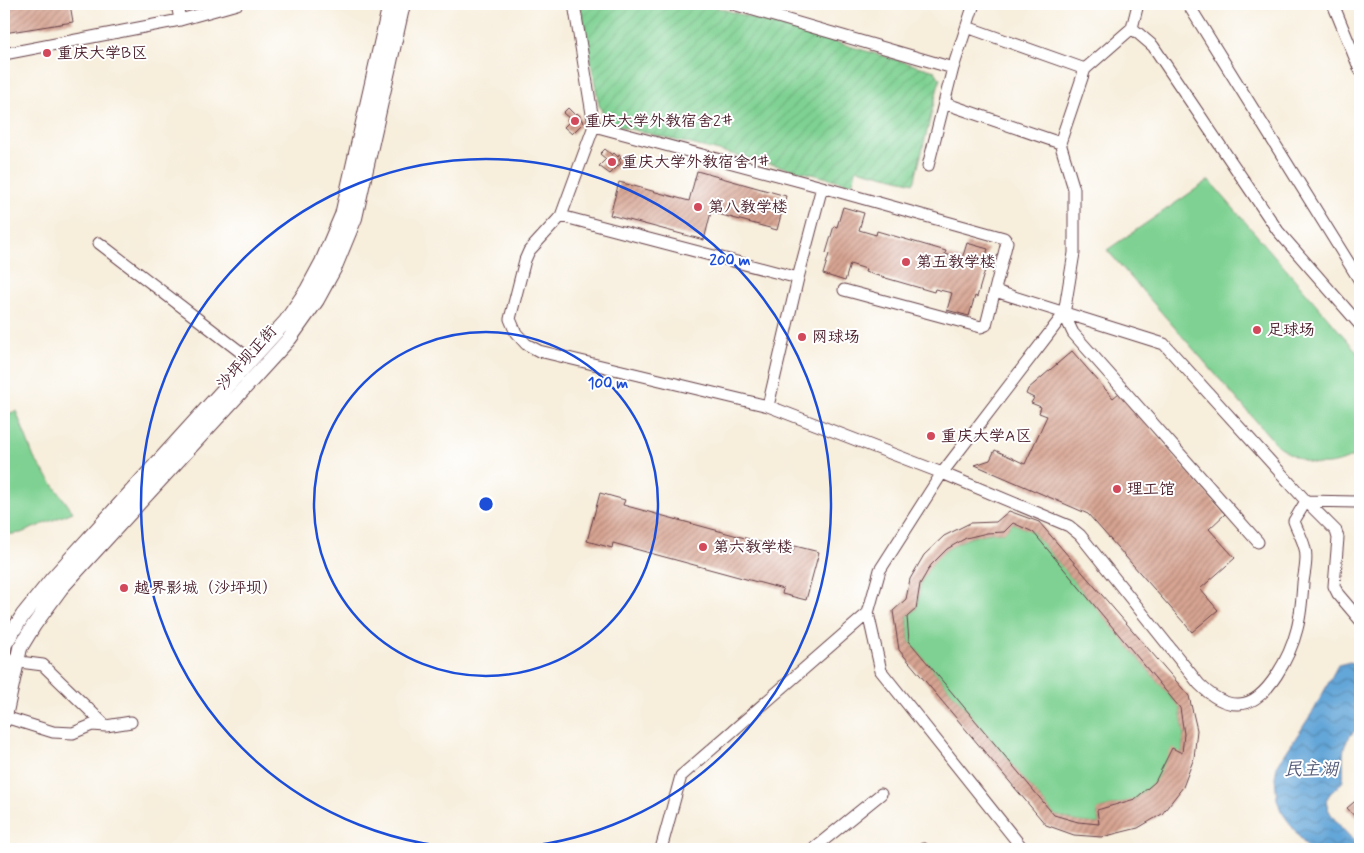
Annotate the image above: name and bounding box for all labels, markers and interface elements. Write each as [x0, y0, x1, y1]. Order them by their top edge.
place label: 重庆大学B区 [57, 43, 147, 64]
marker: 重庆大学B区 [41, 47, 53, 59]
place label: 重庆大学外教宿舍2# [585, 111, 733, 132]
marker: 重庆大学外教宿舍2# [569, 115, 581, 127]
place label: 重庆大学外教宿舍1# [622, 152, 769, 173]
marker: 重庆大学外教宿舍1# [606, 156, 618, 168]
place label: 第八教学楼 [708, 197, 788, 218]
marker: 第八教学楼 [692, 201, 704, 213]
text: 200 m [710, 251, 751, 271]
place label: 第五教学楼 [916, 252, 996, 273]
marker: 第五教学楼 [900, 256, 912, 268]
place label: 足球场 [1267, 320, 1315, 341]
street label: 沙坪坝正街 [212, 321, 282, 395]
marker: 足球场 [1251, 324, 1263, 336]
place label: 网球场 [812, 327, 860, 348]
marker: 网球场 [796, 331, 808, 343]
text: 100 m [588, 374, 628, 394]
place label: 重庆大学A区 [941, 426, 1031, 447]
marker: 重庆大学A区 [925, 430, 937, 442]
place label: 理工馆 [1127, 479, 1175, 500]
marker: 理工馆 [1111, 483, 1123, 495]
centre of rings [477, 495, 495, 513]
place label: 第六教学楼 [713, 537, 793, 558]
marker: 第六教学楼 [697, 541, 709, 553]
place label: 越界影城（沙坪坝） [134, 578, 278, 599]
marker: 越界影城（沙坪坝） [118, 582, 130, 594]
water label: 民主湖 [1284, 758, 1340, 782]

